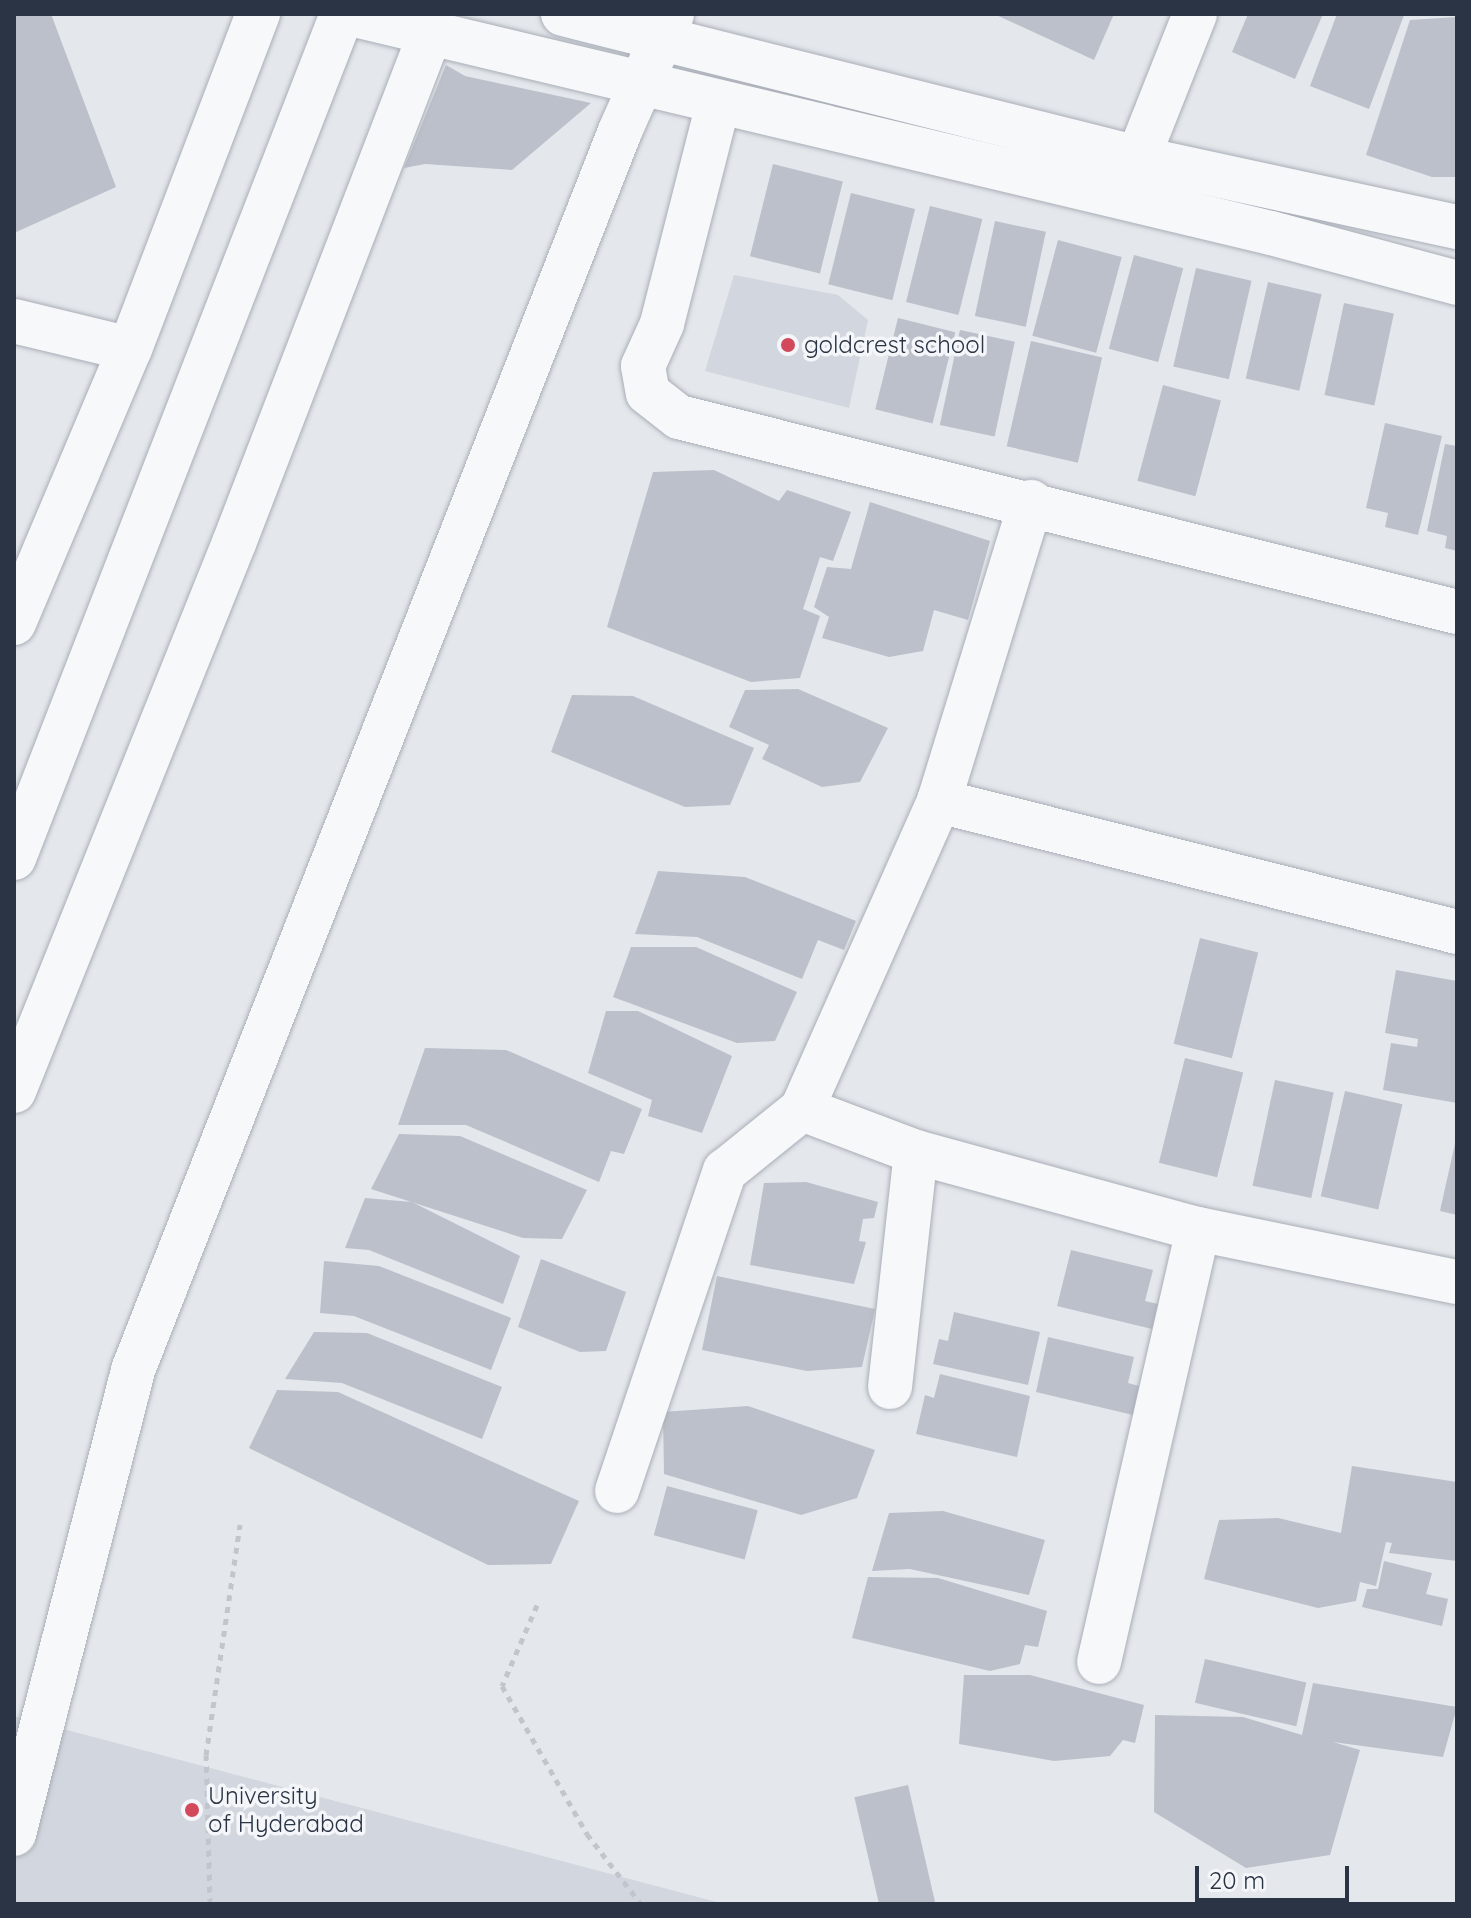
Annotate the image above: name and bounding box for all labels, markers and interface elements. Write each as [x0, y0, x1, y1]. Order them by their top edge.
place label: goldcrest school [804, 331, 985, 359]
marker: goldcrest school [779, 336, 797, 354]
place label: University of Hyderabad [208, 1782, 364, 1838]
marker: University of Hyderabad [183, 1801, 201, 1819]
scale bar [1199, 1850, 1353, 1900]
text: 20 m [1209, 1865, 1265, 1895]

